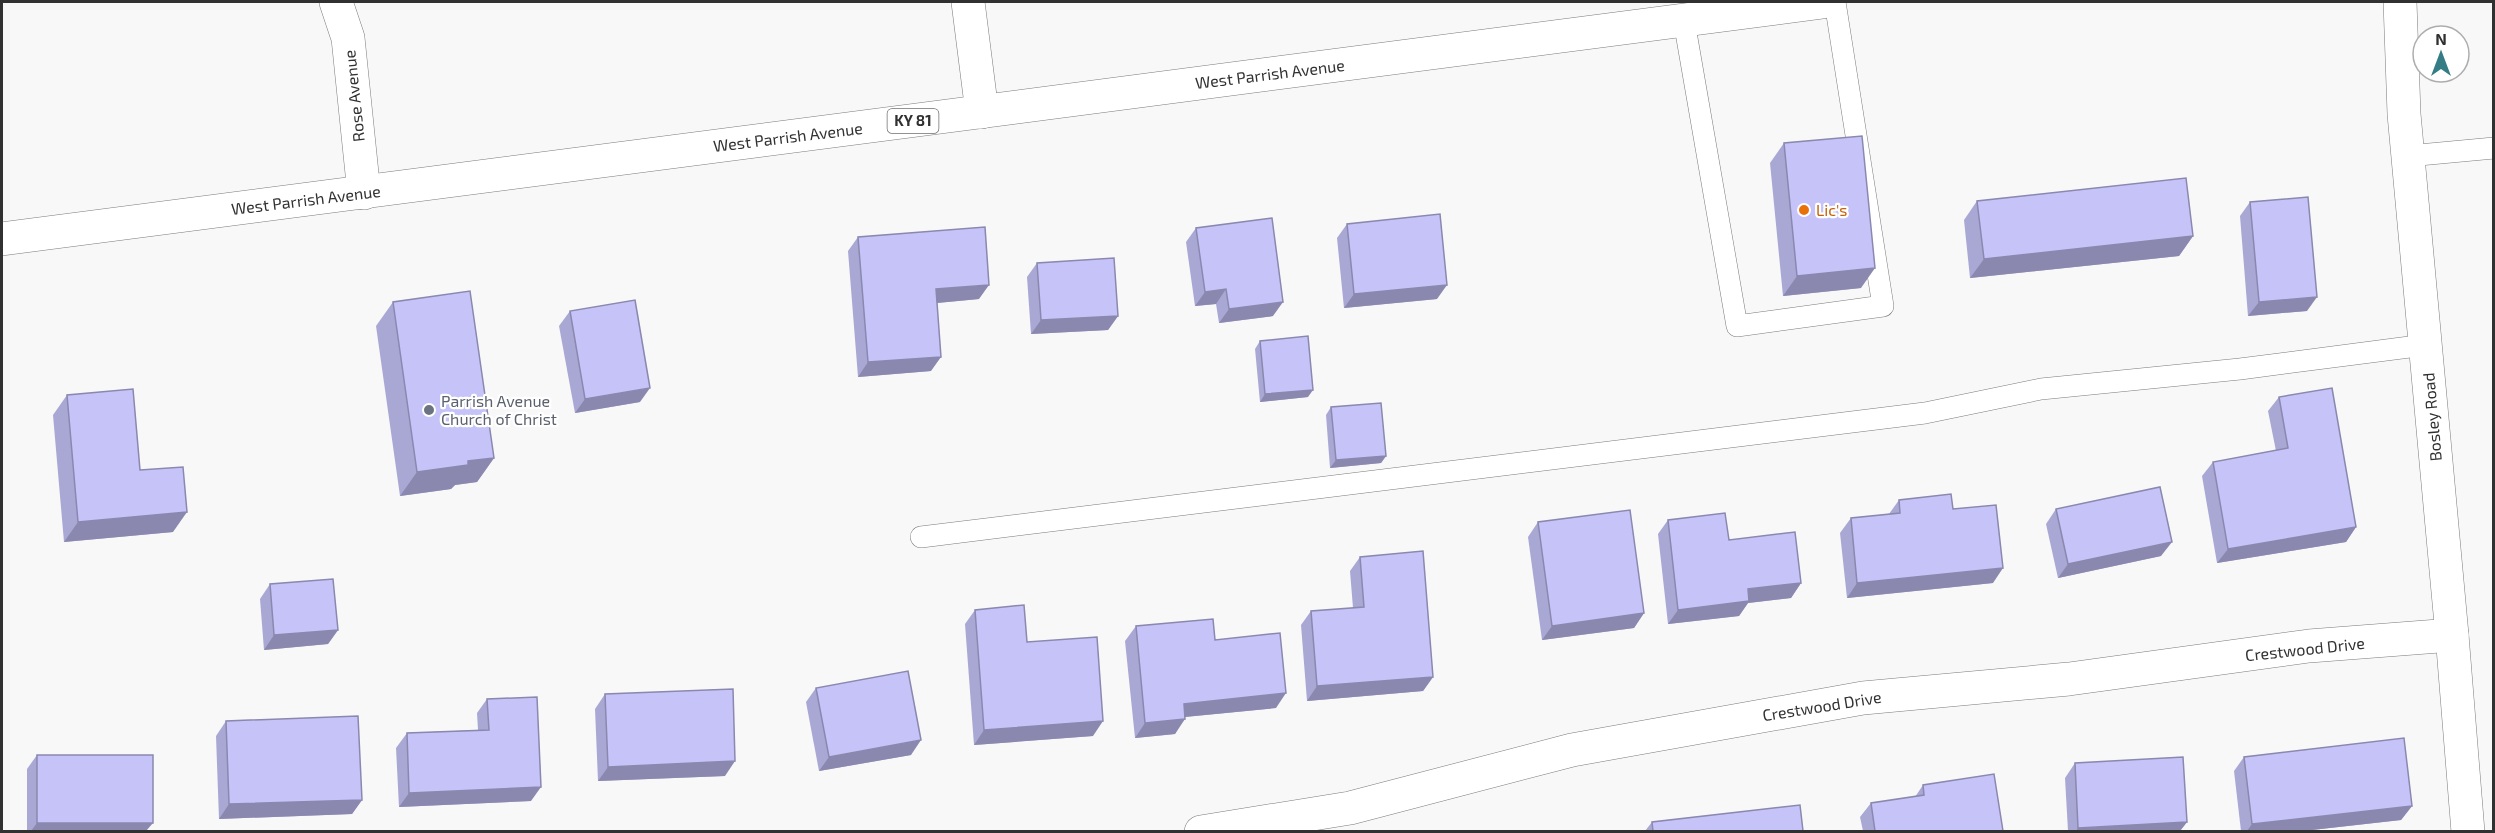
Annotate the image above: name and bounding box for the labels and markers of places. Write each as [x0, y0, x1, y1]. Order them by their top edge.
place label: Lic's [1816, 200, 1848, 219]
marker: Lic's [1797, 203, 1811, 217]
place label: Parrish Avenue Church of Christ [441, 391, 557, 428]
marker: Parrish Avenue Church of Christ [422, 403, 436, 417]

